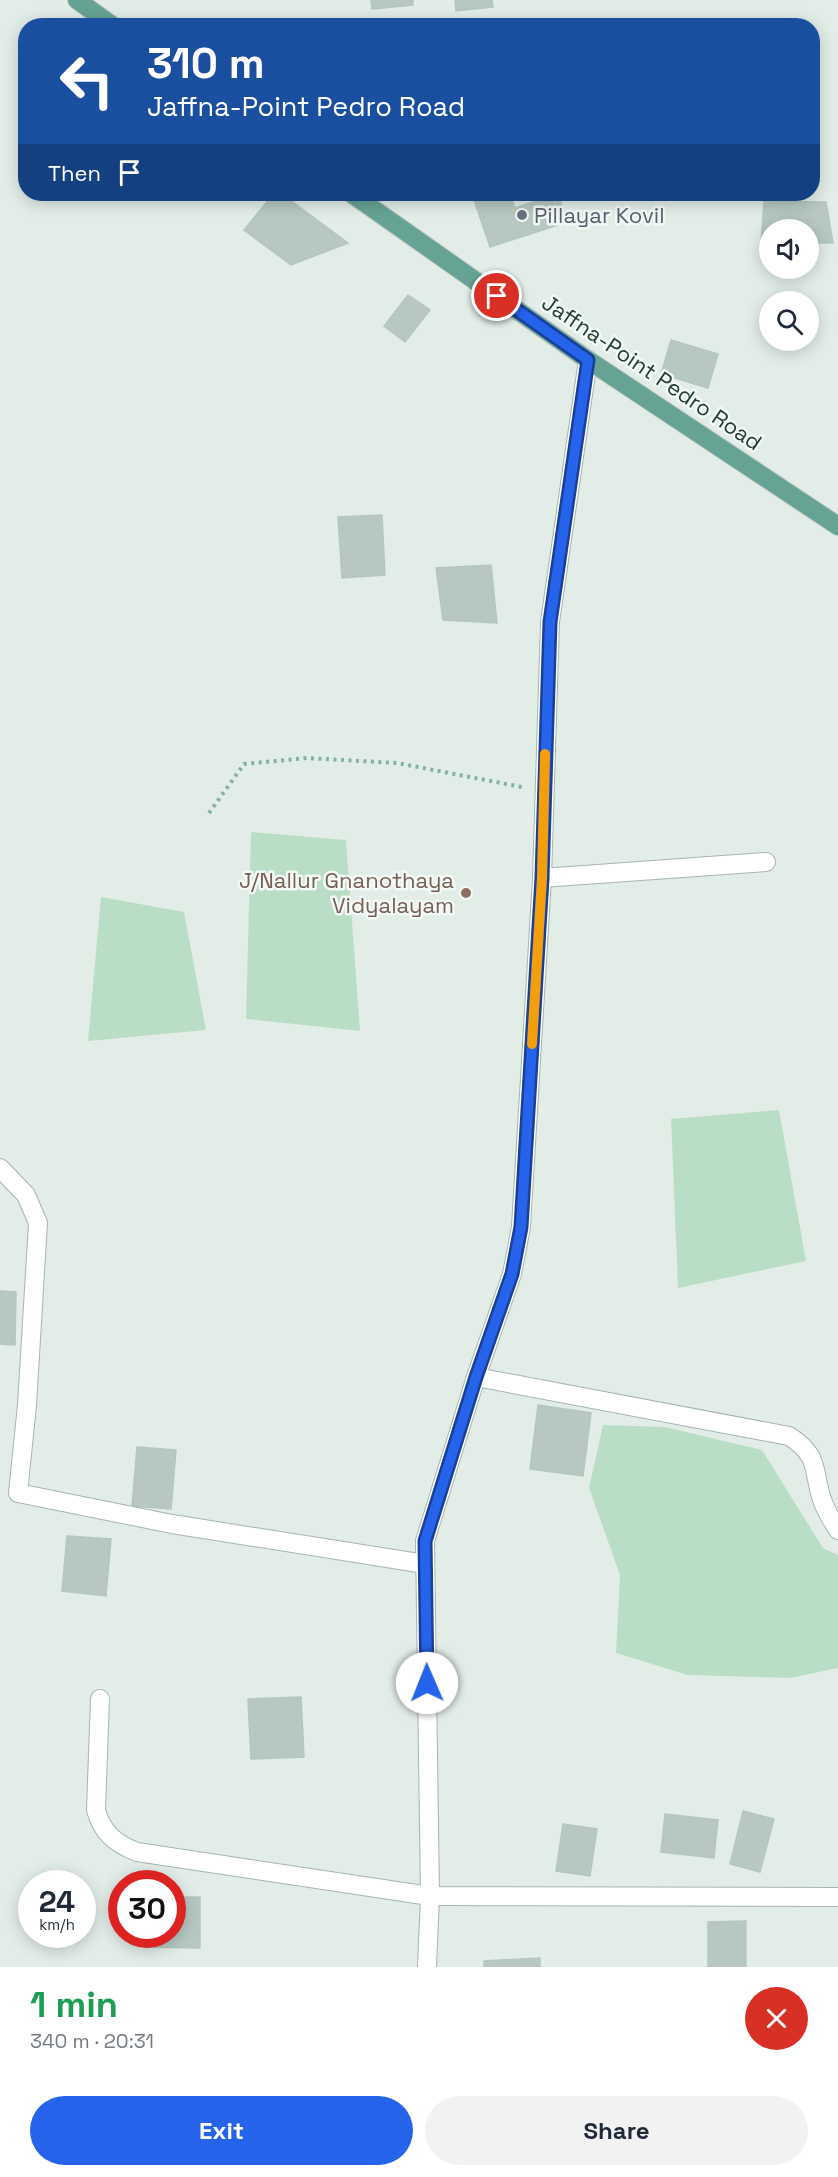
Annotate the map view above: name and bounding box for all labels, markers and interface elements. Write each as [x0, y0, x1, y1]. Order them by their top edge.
text: 310 m [147, 37, 265, 90]
icon: left [48, 42, 126, 120]
text: Jaffna-Point Pedro Road [147, 89, 465, 124]
icon: arrive [113, 156, 146, 189]
text: Then [48, 159, 101, 187]
place label: Pillayar Kovil [534, 201, 665, 229]
marker: Pillayar Kovil [515, 208, 529, 222]
map controls [759, 219, 819, 351]
button: sound [759, 219, 819, 279]
pin [471, 270, 522, 321]
icon: arrive [480, 279, 513, 312]
street label: Jaffna-Point Pedro Road [537, 288, 767, 456]
button: search [759, 291, 819, 351]
place label: J/Nallur Gnanothaya Vidyalayam [239, 866, 454, 919]
marker: J/Nallur Gnanothaya Vidyalayam [459, 886, 473, 900]
position arrow [395, 1651, 459, 1715]
speed limit sign: 30 [108, 1870, 186, 1948]
text: 24 [39, 1882, 75, 1921]
text: km/h [39, 1915, 75, 1934]
text: 1 min [30, 1982, 118, 2028]
button: close [745, 1987, 808, 2050]
text: 340 m · 20:31 [30, 2028, 154, 2054]
button: Exit [30, 2096, 413, 2165]
button: Share [425, 2096, 808, 2165]

